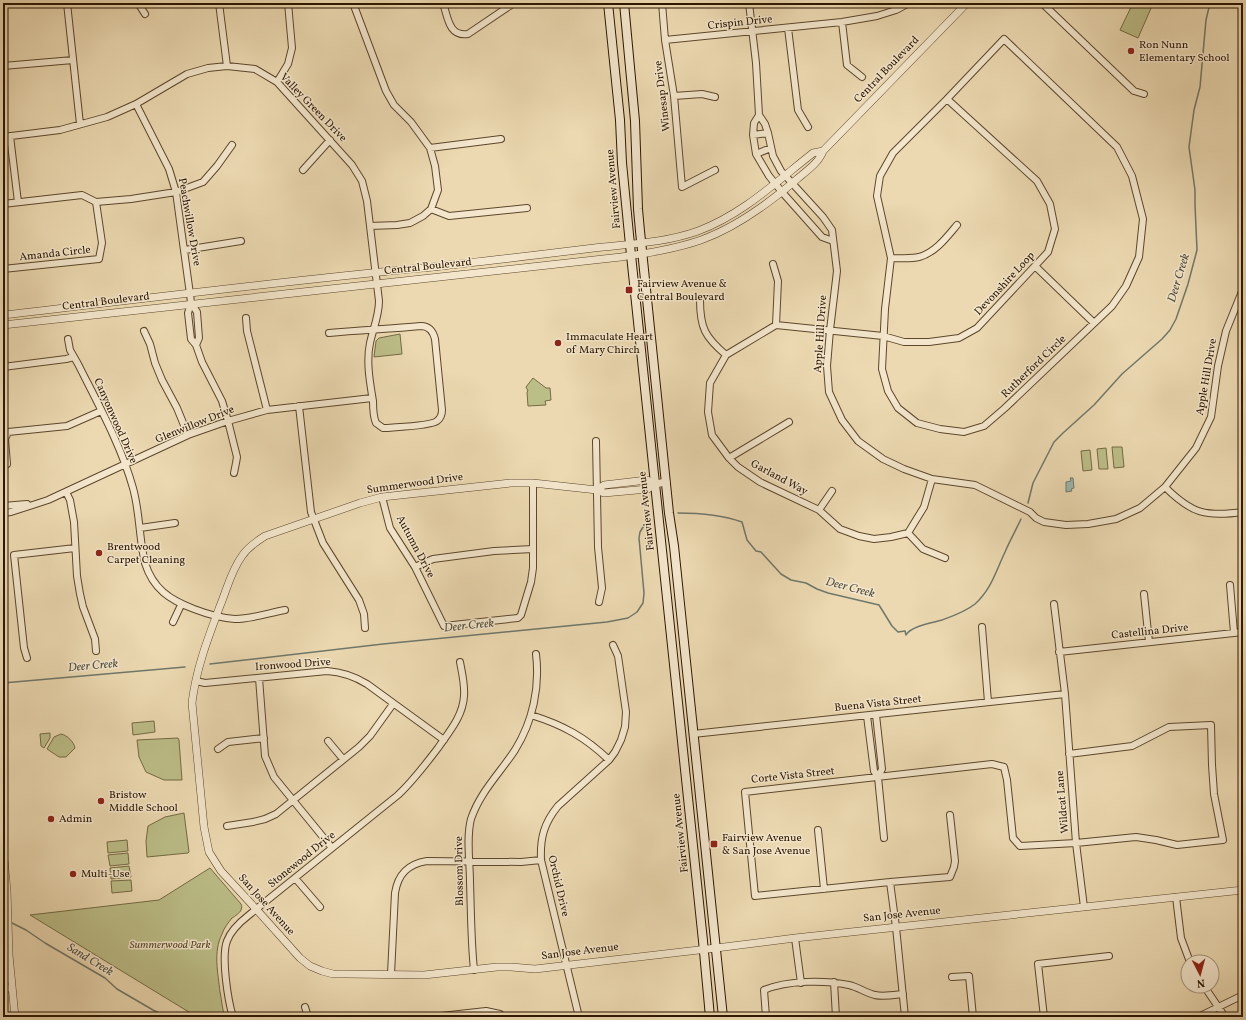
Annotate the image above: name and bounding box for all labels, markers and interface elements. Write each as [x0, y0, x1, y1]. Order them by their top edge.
street label: Crispin Drive [707, 12, 773, 34]
street label: Central Boulevard [851, 33, 923, 107]
place label: Ron Nunn Elementary School [1139, 38, 1230, 66]
marker: Ron Nunn Elementary School [1126, 46, 1136, 56]
street label: Winesap Drive [651, 60, 675, 132]
street label: Valley Green Drive [276, 70, 350, 146]
street label: Fairview Avenue [603, 149, 625, 229]
street label: Peachwillow Drive [174, 177, 204, 267]
street label: Amanda Circle [19, 243, 91, 265]
street label: Devonshire Loop [972, 249, 1038, 319]
water label: Deer Creek [1164, 251, 1194, 304]
street label: Central Boulevard [384, 255, 472, 279]
place label: Fairview Avenue & Central Boulevard [637, 277, 727, 305]
marker: Fairview Avenue & Central Boulevard [624, 285, 634, 295]
street label: Central Boulevard [62, 289, 150, 315]
street label: Apple Hill Drive [811, 295, 831, 373]
place label: Immaculate Heart of Mary Chirch [566, 330, 653, 358]
street label: Rutherford Circle [998, 332, 1070, 402]
street label: Apple Hill Drive [1193, 337, 1221, 417]
marker: Immaculate Heart of Mary Chirch [553, 338, 563, 348]
street label: Canyonwood Drive [89, 376, 141, 466]
street label: Glenwillow Drive [153, 402, 237, 448]
street label: Garland Way [748, 457, 810, 499]
street label: Summerwood Drive [366, 470, 464, 498]
street label: Fairview Avenue [635, 471, 659, 551]
street label: Autumn Drive [392, 513, 438, 581]
place label: Brentwood Carpet Cleaning [107, 540, 185, 568]
marker: Brentwood Carpet Cleaning [94, 548, 104, 558]
water label: Deer Creek [824, 574, 877, 602]
water label: Deer Creek [443, 615, 495, 637]
street label: Castellina Drive [1111, 620, 1189, 644]
street label: Ironwood Drive [255, 655, 331, 675]
water label: Deer Creek [67, 656, 119, 676]
street label: Buena Vista Street [834, 692, 922, 716]
street label: Corte Vista Street [751, 764, 836, 788]
street label: Wildcat Lane [1053, 770, 1073, 834]
place label: Bristow Middle School [109, 788, 178, 816]
street label: Fairview Avenue [669, 793, 693, 873]
marker: Bristow Middle School [96, 796, 106, 806]
place label: Admin [59, 812, 93, 827]
marker: Admin [46, 814, 56, 824]
street label: Stonewood Drive [265, 828, 339, 892]
place label: Fairview Avenue & San Jose Avenue [722, 831, 810, 859]
street label: Blossom Drive [452, 836, 468, 906]
marker: Fairview Avenue & San Jose Avenue [709, 839, 719, 849]
street label: Orchid Drive [544, 854, 572, 918]
place label: Multi-Use [81, 867, 130, 882]
marker: Multi-Use [68, 869, 78, 879]
street label: San Jose Avenue [234, 871, 298, 939]
street label: San Jose Avenue [862, 903, 942, 927]
park label: Summerwood Park [129, 938, 211, 953]
water label: Sand Creek [64, 940, 117, 980]
street label: San Jose Avenue [540, 940, 620, 964]
north arrow [1180, 954, 1220, 994]
text: N [1196, 975, 1206, 990]

